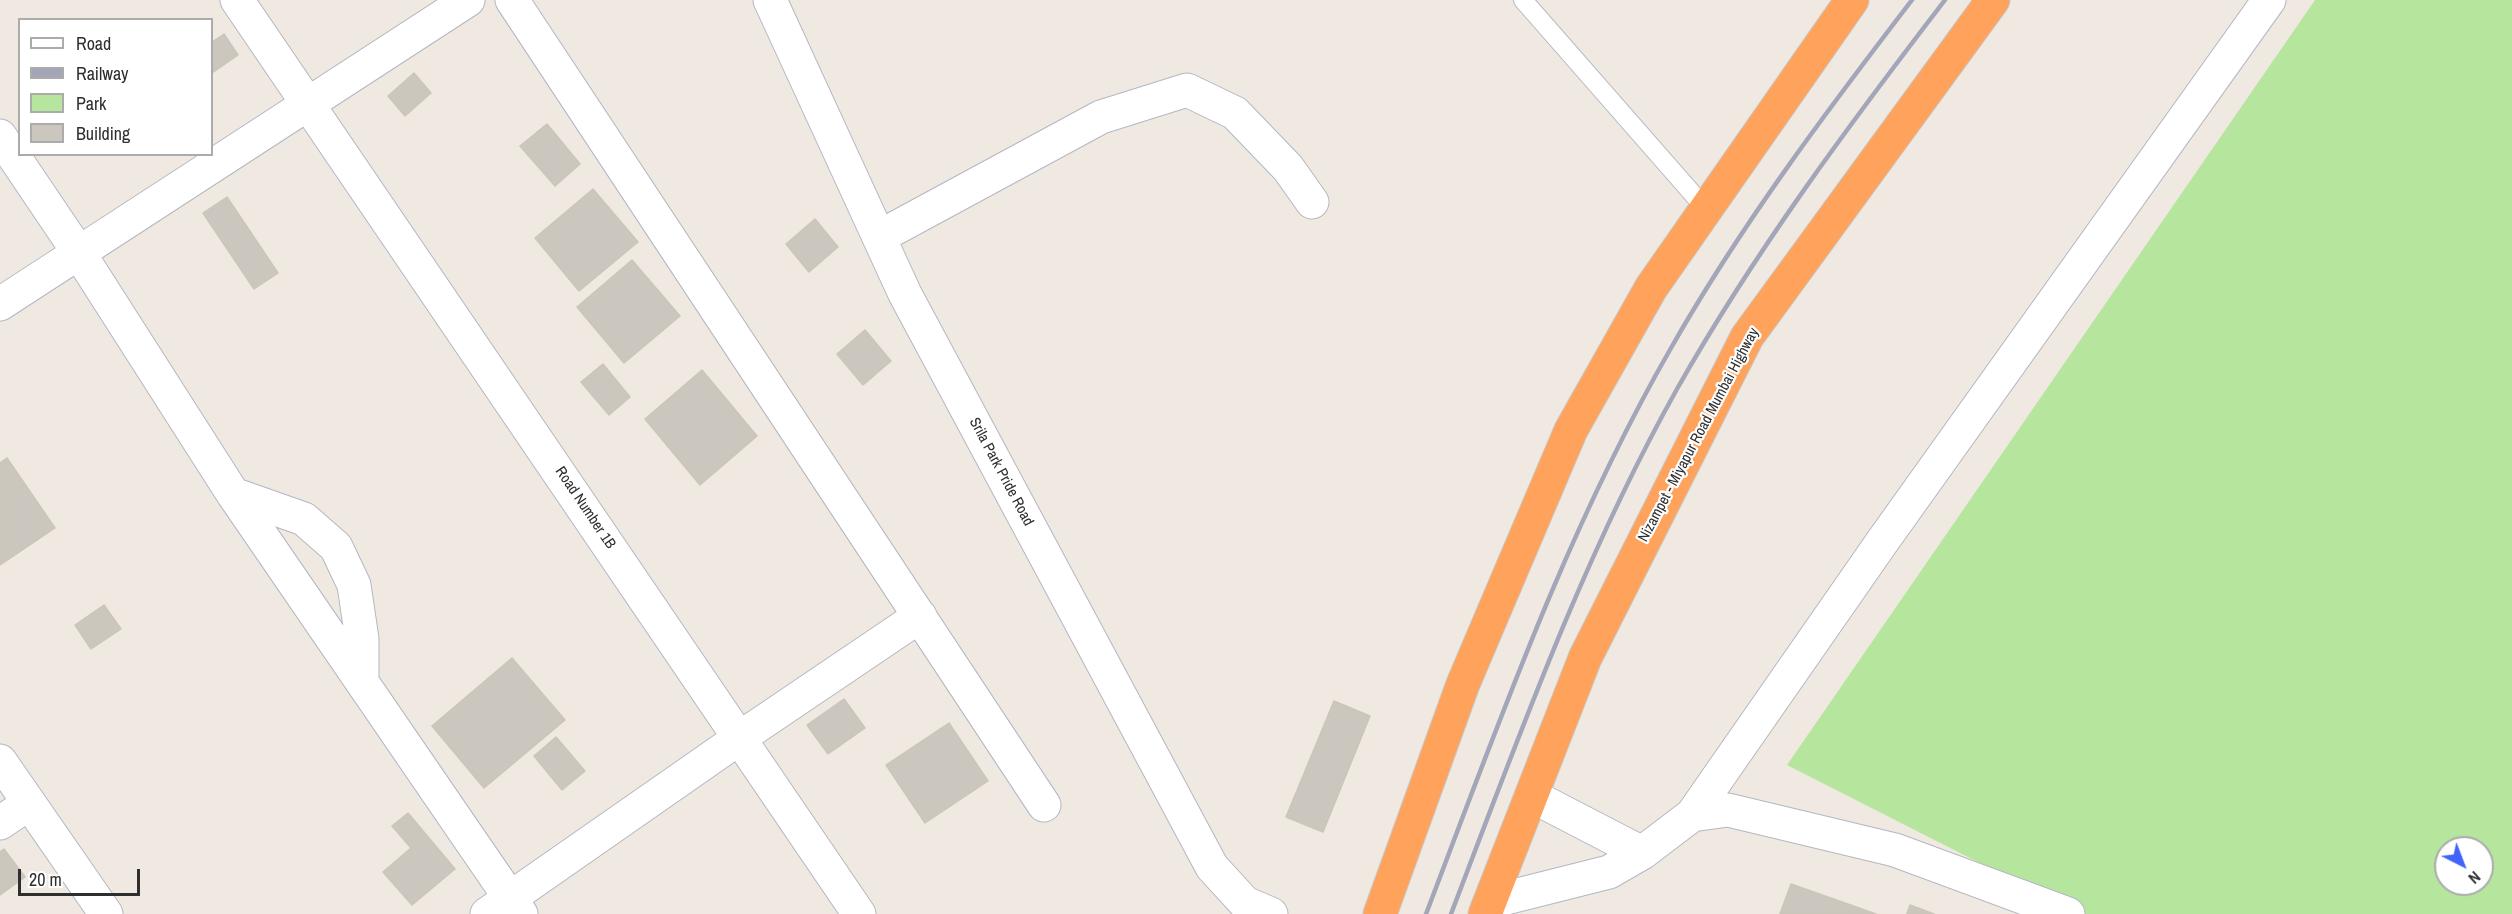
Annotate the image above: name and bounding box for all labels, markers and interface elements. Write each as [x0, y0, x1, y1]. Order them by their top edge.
legend [18, 18, 213, 156]
text: Road [76, 31, 111, 56]
text: Railway [76, 61, 129, 86]
text: Park [76, 91, 106, 116]
text: Building [76, 121, 130, 146]
street label: Nizampet - Miyapur Road Mumbai Highway [1635, 325, 1763, 545]
street label: Srila Park Pride Road [965, 415, 1037, 529]
street label: Road Number 1B [551, 464, 619, 552]
north arrow [2434, 836, 2494, 896]
scale bar [21, 857, 142, 895]
text: 20 m [29, 867, 62, 892]
text: N [2464, 867, 2486, 889]

